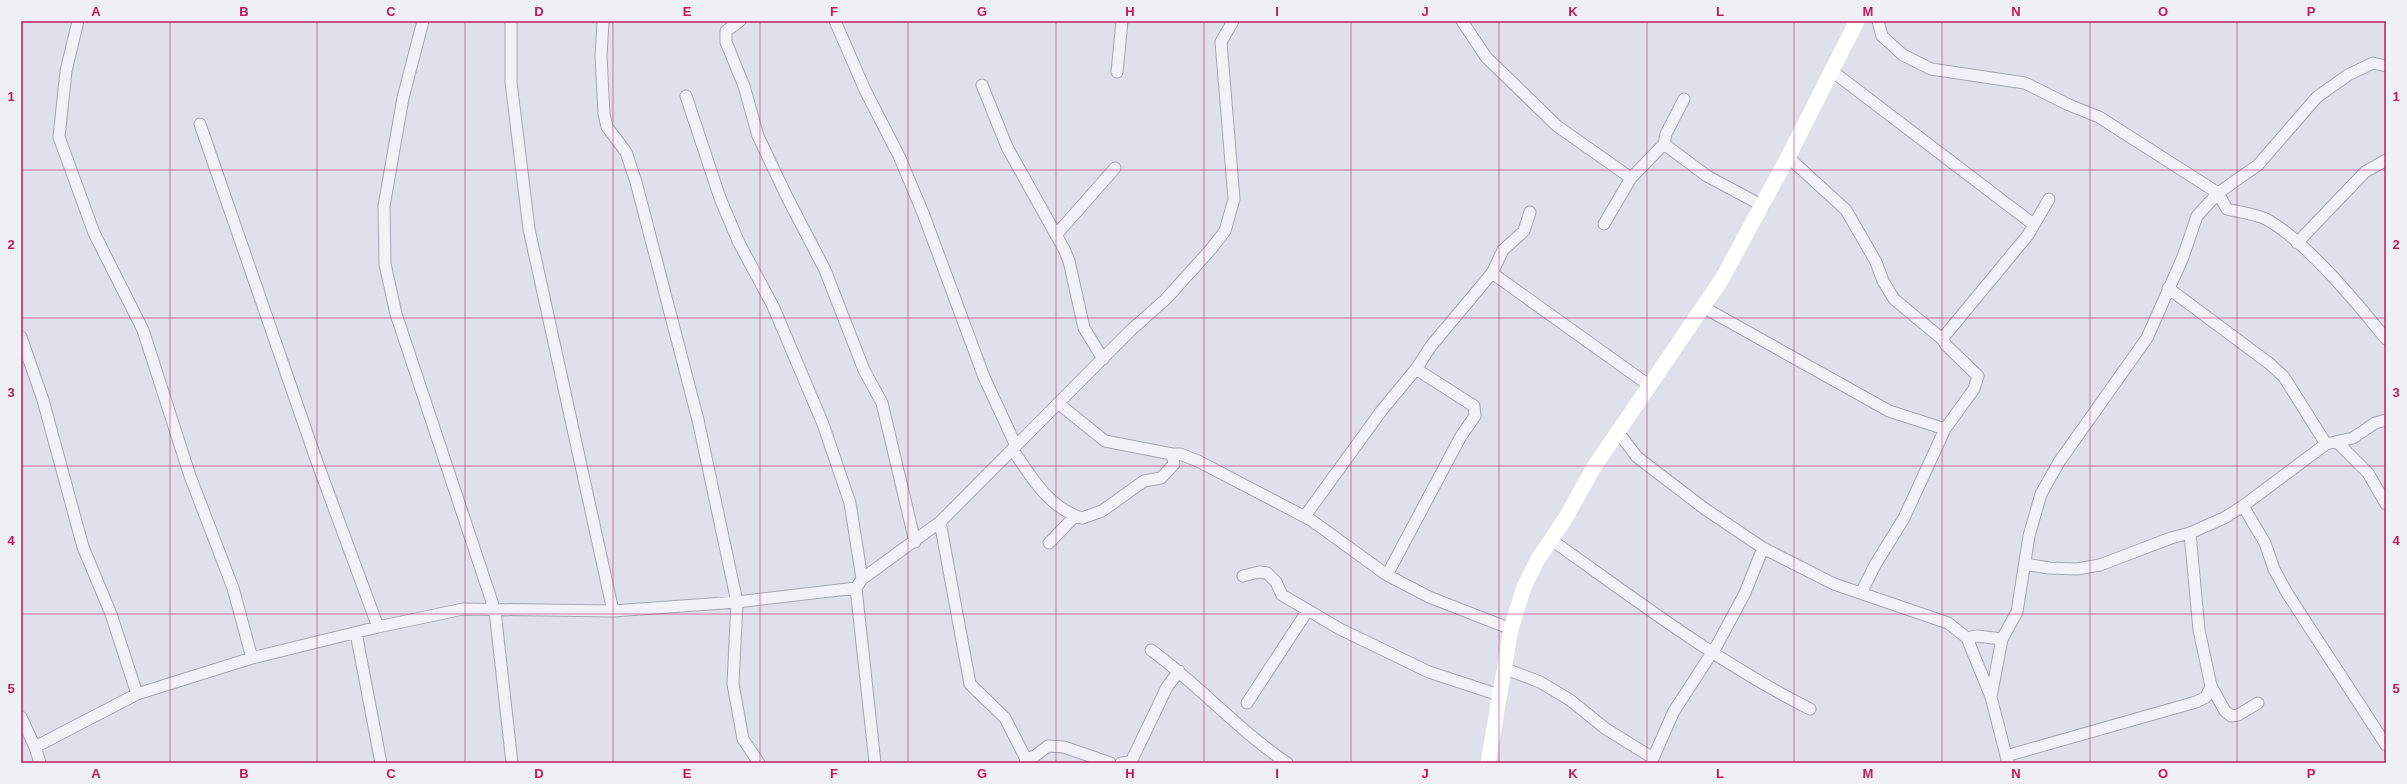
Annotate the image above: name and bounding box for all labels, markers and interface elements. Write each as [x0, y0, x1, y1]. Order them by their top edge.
text: A [91, 4, 101, 19]
text: B [239, 4, 249, 19]
text: C [386, 4, 396, 19]
text: D [534, 4, 544, 19]
text: E [683, 4, 692, 19]
text: F [830, 4, 838, 19]
text: G [977, 4, 987, 19]
text: H [1125, 4, 1135, 19]
text: I [1275, 4, 1279, 19]
text: J [1421, 4, 1429, 19]
text: K [1568, 4, 1578, 19]
text: L [1716, 4, 1724, 19]
text: M [1863, 4, 1873, 19]
text: N [2011, 4, 2021, 19]
text: O [2158, 4, 2168, 19]
text: P [2307, 4, 2316, 19]
text: 1 [7, 89, 15, 104]
text: 1 [2392, 89, 2400, 104]
text: 2 [7, 237, 15, 252]
text: 2 [2392, 237, 2400, 252]
text: 3 [7, 385, 15, 400]
text: 3 [2392, 385, 2400, 400]
text: 4 [7, 533, 15, 548]
text: 4 [2392, 533, 2400, 548]
text: 5 [7, 681, 15, 696]
text: 5 [2392, 681, 2400, 696]
text: A [91, 766, 101, 781]
text: B [239, 766, 249, 781]
text: C [386, 766, 396, 781]
text: D [534, 766, 544, 781]
text: E [683, 766, 692, 781]
text: F [830, 766, 838, 781]
text: G [977, 766, 987, 781]
text: H [1125, 766, 1135, 781]
text: I [1275, 766, 1279, 781]
text: J [1421, 766, 1429, 781]
text: K [1568, 766, 1578, 781]
text: L [1716, 766, 1724, 781]
text: M [1863, 766, 1873, 781]
text: N [2011, 766, 2021, 781]
text: O [2158, 766, 2168, 781]
text: P [2307, 766, 2316, 781]

